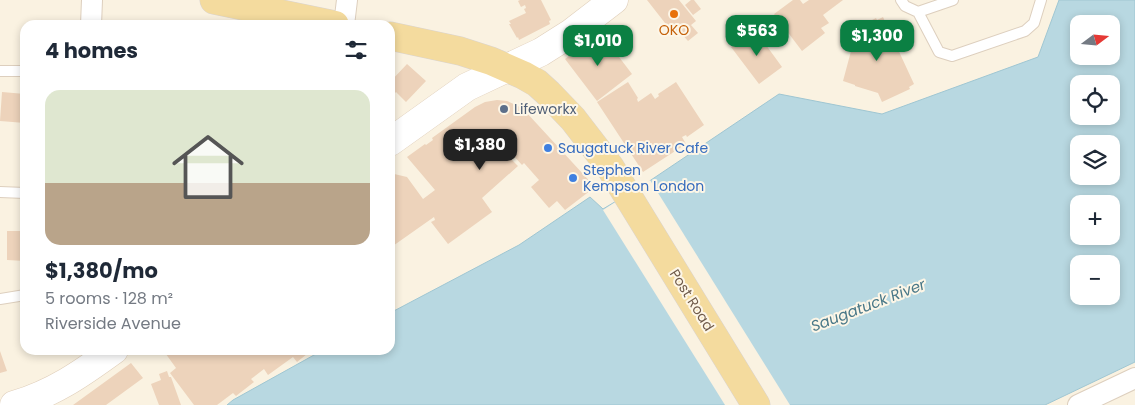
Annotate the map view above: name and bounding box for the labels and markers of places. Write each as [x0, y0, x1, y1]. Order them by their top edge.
marker: OKO [668, 8, 680, 20]
pin: $563 [727, 15, 787, 57]
place label: OKO [659, 20, 689, 40]
pin: $1,300 [836, 20, 918, 62]
pin: $1,010 [557, 24, 639, 67]
place label: Lifeworkx [514, 99, 577, 119]
marker: Lifeworkx [498, 103, 510, 115]
pin: $1,380 [439, 128, 521, 171]
place label: Saugatuck River Cafe [558, 138, 708, 158]
marker: Saugatuck River Cafe [542, 142, 554, 154]
place label: Stephen Kempson London [583, 160, 704, 196]
marker: Stephen Kempson London [567, 172, 579, 184]

